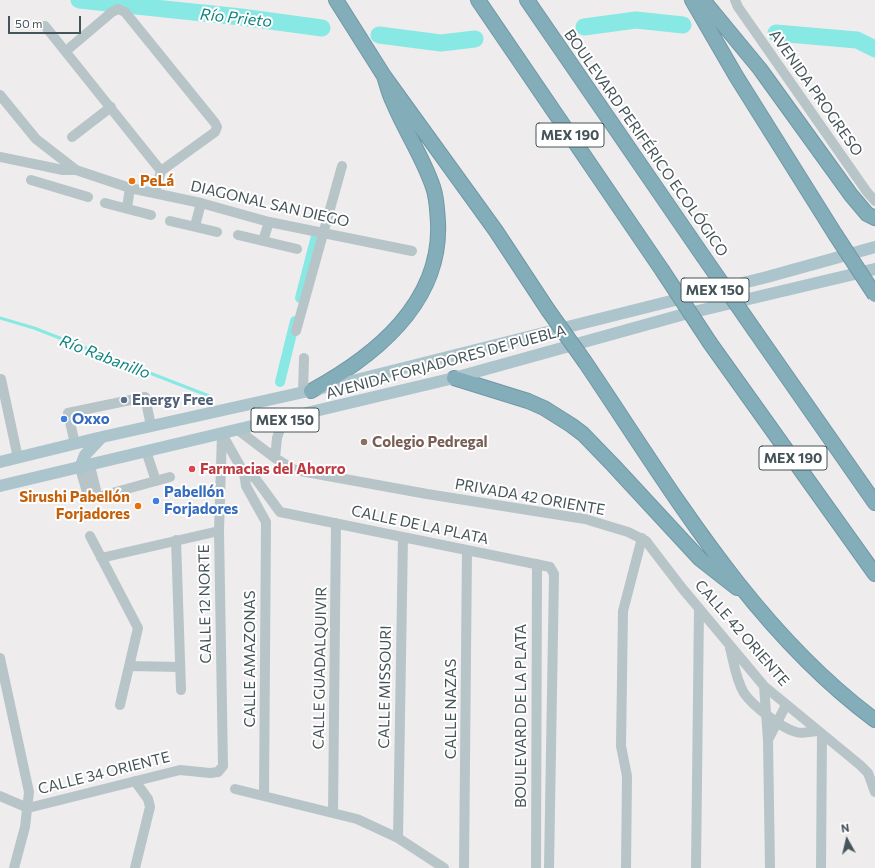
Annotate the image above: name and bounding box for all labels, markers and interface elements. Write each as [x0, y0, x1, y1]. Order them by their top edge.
water label: Río Prieto [199, 5, 273, 31]
scale bar [10, 8, 83, 34]
text: 50 m [15, 16, 43, 30]
street label: BOULEVARD PERIFÉRICO ECOLÓGICO [560, 26, 732, 260]
street label: AVENIDA PROGRESO [766, 26, 866, 160]
road number: MEX 190 [536, 123, 604, 147]
place label: PeLá [140, 172, 174, 190]
marker: PeLá [127, 176, 137, 186]
street label: DIAGONAL SAN DIEGO [189, 177, 351, 231]
road number: MEX 150 [681, 278, 749, 302]
street label: AVENIDA FORJADORES DE PUEBLA [324, 321, 568, 403]
water label: Río Rabanillo [57, 331, 153, 383]
place label: Energy Free [132, 391, 213, 409]
marker: Energy Free [119, 395, 129, 405]
road number: MEX 150 [251, 408, 319, 432]
place label: Oxxo [72, 410, 110, 428]
marker: Oxxo [59, 414, 69, 424]
place label: Colegio Pedregal [372, 433, 488, 451]
marker: Colegio Pedregal [359, 437, 369, 447]
road number: MEX 190 [759, 446, 827, 470]
place label: Farmacias del Ahorro [200, 460, 346, 478]
marker: Farmacias del Ahorro [187, 464, 197, 474]
street label: PRIVADA 42 ORIENTE [453, 475, 607, 519]
place label: Pabellón Forjadores [164, 483, 238, 518]
place label: Sirushi Pabellón Forjadores [19, 488, 130, 523]
marker: Pabellón Forjadores [151, 496, 161, 506]
marker: Sirushi Pabellón Forjadores [133, 501, 143, 511]
street label: CALLE DE LA PLATA [350, 502, 490, 548]
street label: CALLE 12 NORTE [195, 544, 215, 664]
street label: CALLE 42 ORIENTE [691, 576, 793, 690]
street label: CALLE GUADALQUIVIR [310, 587, 330, 749]
street label: CALLE AMAZONAS [241, 590, 259, 728]
street label: BOULEVARD DE LA PLATA [512, 624, 530, 808]
street label: CALLE MISSOURI [375, 625, 395, 749]
street label: CALLE NAZAS [442, 659, 460, 759]
street label: CALLE 34 ORIENTE [36, 748, 172, 798]
north arrow [827, 820, 867, 860]
text: N [840, 821, 850, 835]

